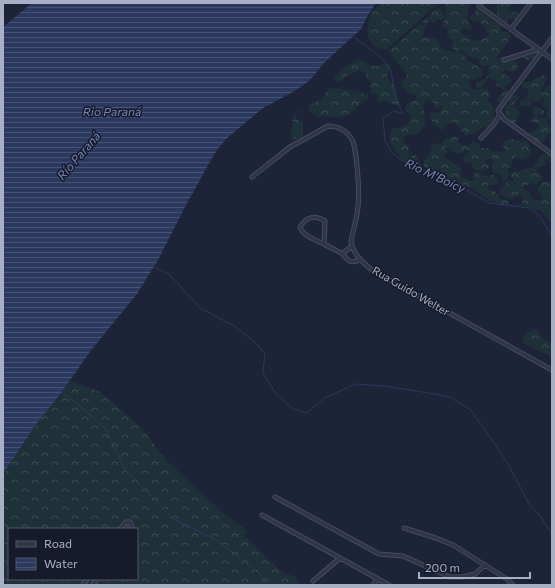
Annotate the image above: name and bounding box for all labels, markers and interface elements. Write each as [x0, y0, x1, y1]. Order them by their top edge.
water label: Rio Paraná [83, 104, 142, 118]
water label: Río Paraná [54, 128, 103, 182]
water label: Rio M'Boicy [403, 155, 468, 195]
street label: Rua Guido Welter [370, 263, 453, 318]
legend [8, 528, 138, 580]
text: Road [44, 536, 72, 550]
scale bar [419, 554, 530, 580]
text: Water [44, 556, 78, 570]
text: 200 m [425, 560, 460, 574]

